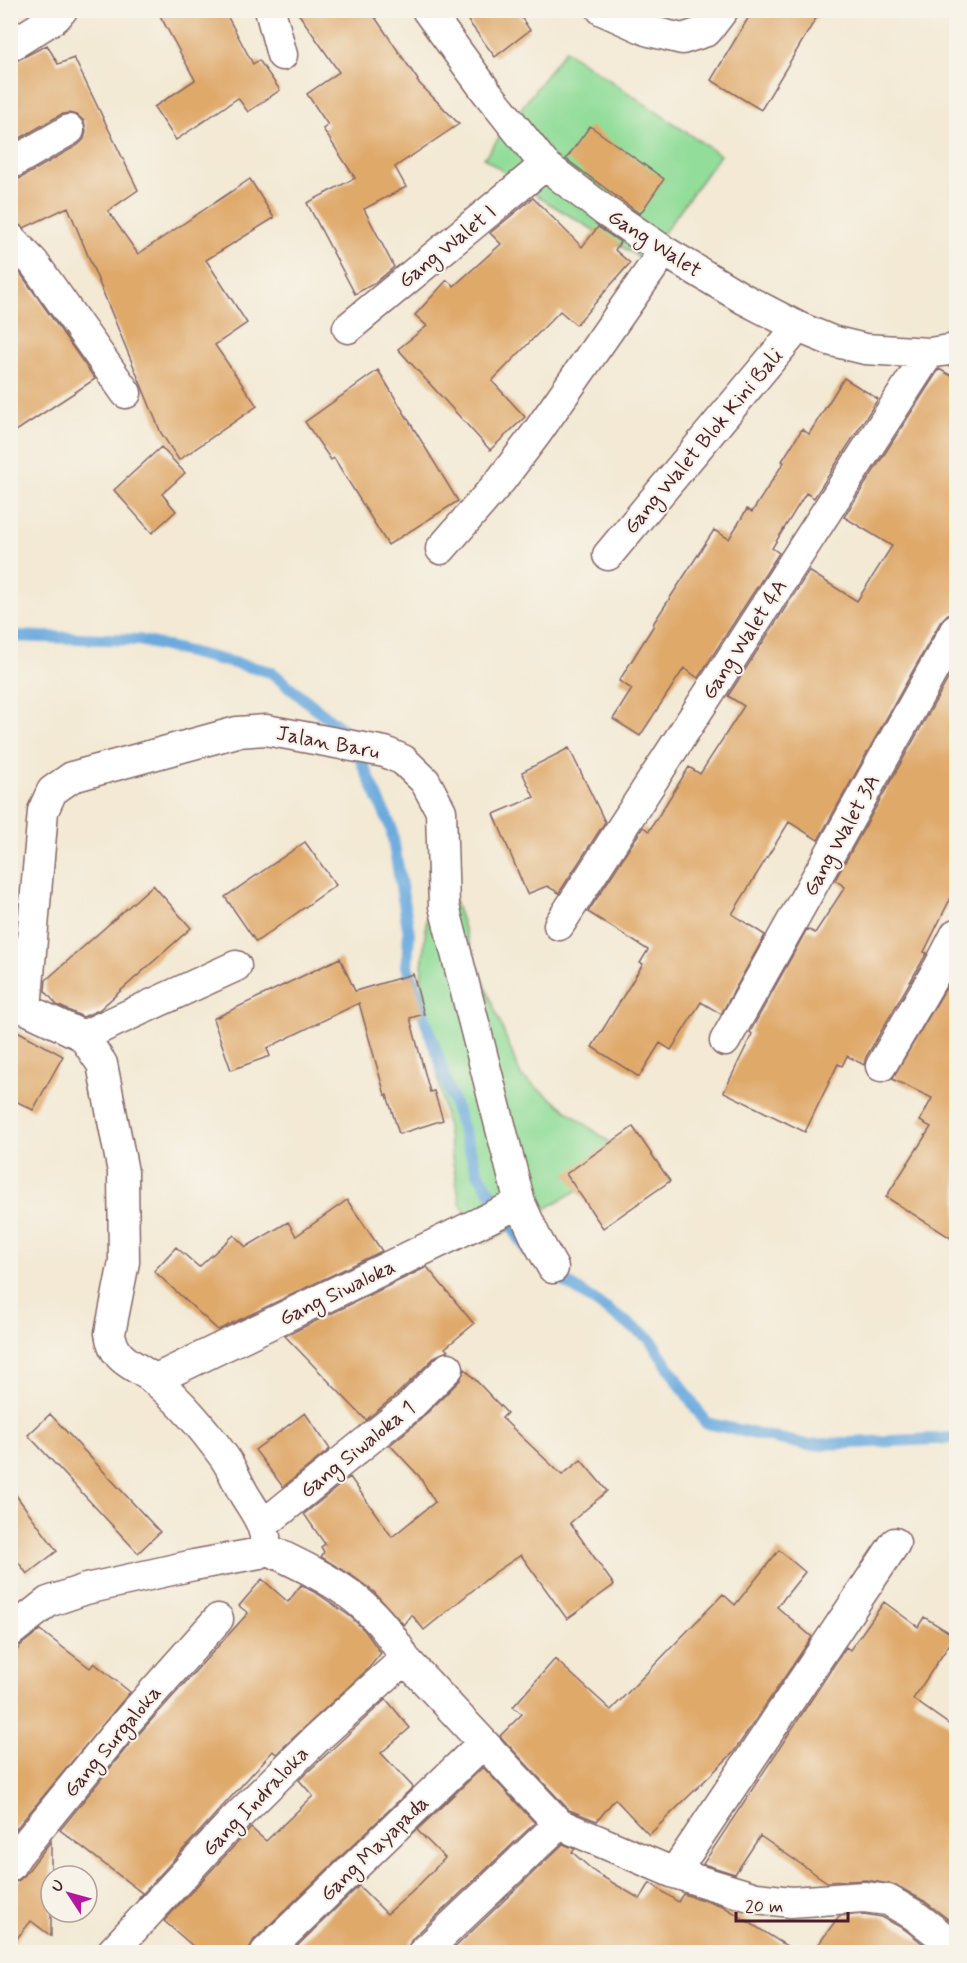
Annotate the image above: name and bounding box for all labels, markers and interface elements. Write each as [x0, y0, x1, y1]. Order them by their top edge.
street label: Gang Walet I [393, 199, 503, 296]
street label: Gang Walet [602, 203, 707, 285]
street label: Gang Walet Blok Kini Bali [618, 343, 791, 541]
street label: Gang Walet 4A [695, 574, 795, 706]
street label: Jalan Baru [274, 719, 382, 767]
street label: Gang Walet 3A [797, 769, 888, 902]
street label: Gang Siwaloka [275, 1253, 401, 1334]
street label: Gang Siwaloka 1 [294, 1395, 422, 1506]
street label: Gang Surgaloka [57, 1680, 169, 1804]
street label: Gang Indraloka [196, 1741, 316, 1864]
street label: Gang Mayapada [314, 1790, 436, 1909]
north arrow [39, 1864, 99, 1924]
text: U [47, 1876, 70, 1896]
scale bar [736, 1885, 848, 1923]
text: 20 m [745, 1895, 783, 1919]

